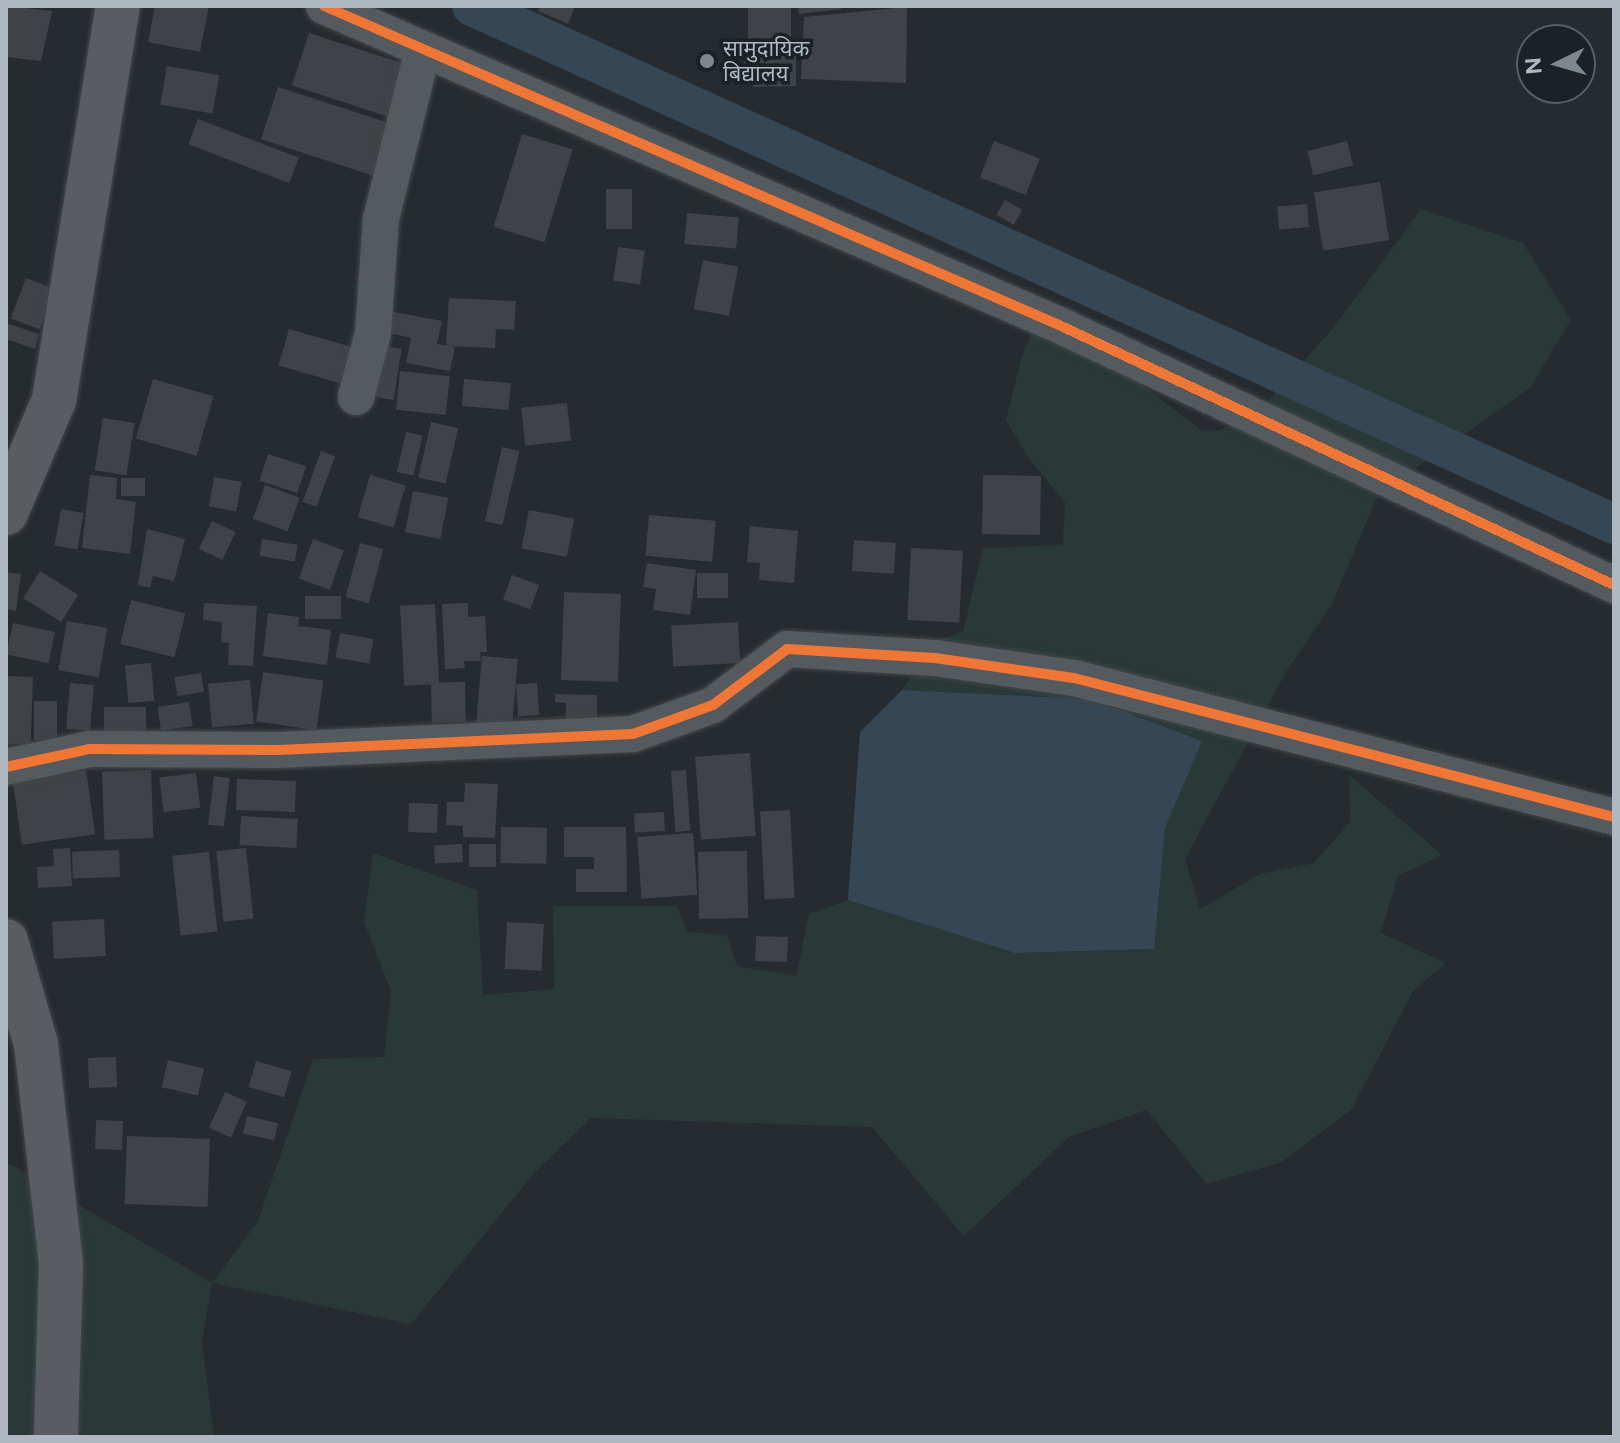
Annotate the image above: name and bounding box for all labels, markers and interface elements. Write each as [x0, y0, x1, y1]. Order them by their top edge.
north arrow [1516, 24, 1596, 104]
place label: सामुदायिक बिद्यालय [723, 35, 809, 86]
marker: सामुदायिक बिद्यालय [698, 52, 716, 70]
text: N [1519, 56, 1548, 76]

